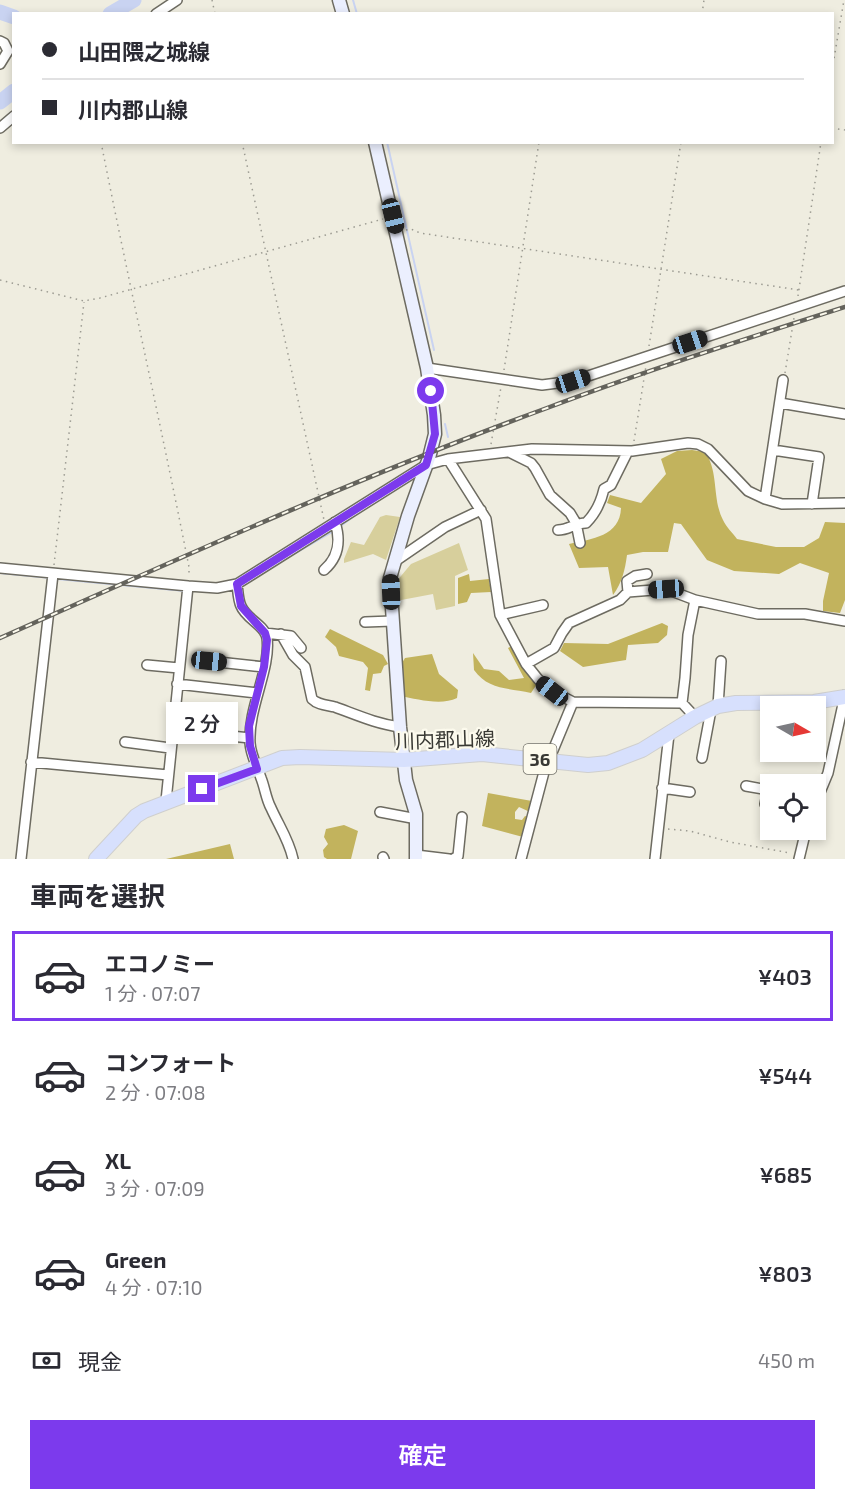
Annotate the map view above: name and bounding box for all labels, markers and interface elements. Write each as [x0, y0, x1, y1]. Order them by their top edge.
text: 山田隈之城線 [78, 38, 210, 64]
text: 川内郡山線 [78, 96, 188, 122]
car [380, 196, 406, 236]
car [670, 328, 710, 356]
car [553, 367, 593, 395]
route start [417, 377, 444, 404]
car [381, 574, 401, 610]
car [647, 579, 685, 599]
car [190, 650, 228, 672]
car [532, 673, 572, 709]
north arrow [760, 696, 826, 762]
map controls [760, 696, 826, 840]
callout: 2 分 [166, 702, 238, 744]
text: 2 分 [184, 711, 220, 735]
street label: 川内郡山線 [395, 725, 495, 753]
road number: 36 [524, 744, 556, 774]
button: locate [760, 774, 826, 840]
route end [188, 775, 215, 802]
text: 車両を選択 [30, 879, 165, 911]
icon: car [33, 949, 87, 1003]
text: エコノミー [105, 950, 215, 976]
text: ¥403 [758, 963, 812, 989]
text: 1 分 · 07:07 [105, 981, 200, 1005]
icon: car [33, 1048, 87, 1102]
text: コンフォート [105, 1049, 236, 1075]
text: ¥544 [758, 1062, 812, 1088]
text: 2 分 · 07:08 [105, 1080, 206, 1104]
icon: car [33, 1147, 87, 1201]
text: XL [105, 1147, 131, 1173]
text: ¥685 [759, 1161, 812, 1187]
text: 3 分 · 07:09 [105, 1176, 205, 1200]
icon: car [33, 1246, 87, 1300]
text: Green [105, 1246, 167, 1272]
text: ¥803 [758, 1260, 812, 1286]
text: 4 分 · 07:10 [105, 1275, 202, 1299]
icon: cash [30, 1344, 63, 1377]
text: 現金 [78, 1348, 122, 1374]
text: 450 m [758, 1348, 815, 1372]
button: 確定 [30, 1420, 815, 1489]

